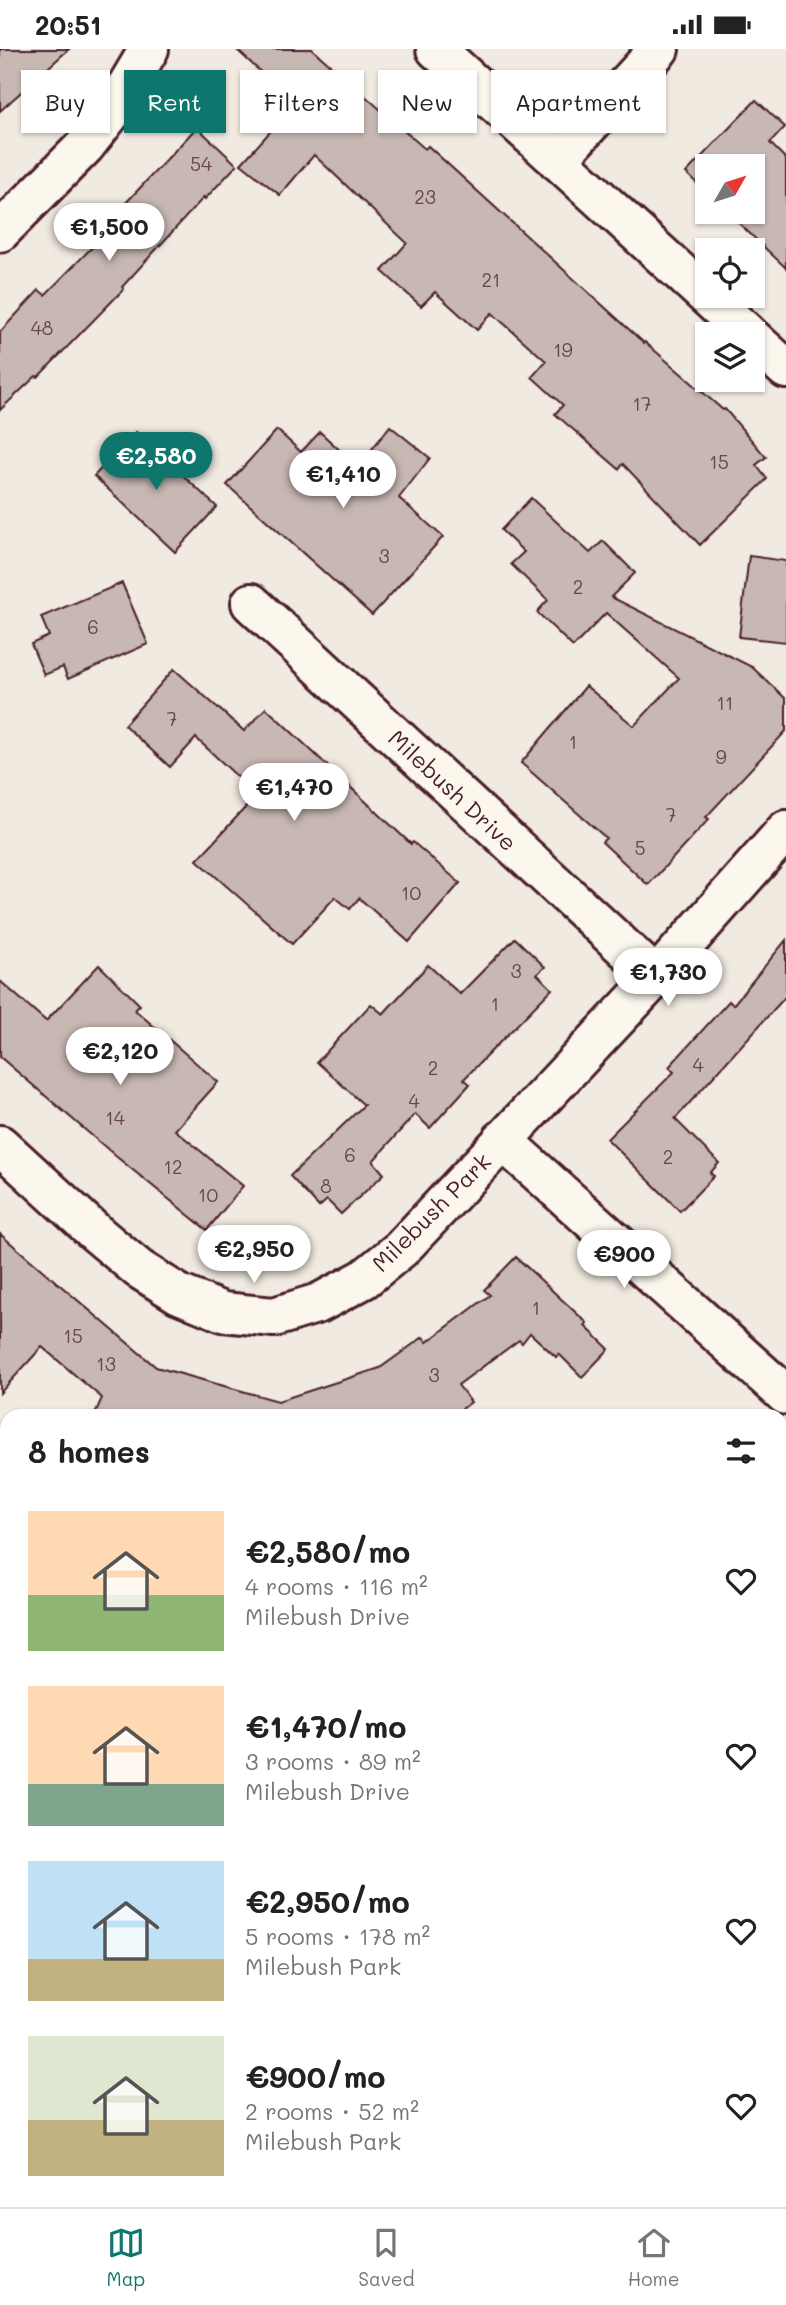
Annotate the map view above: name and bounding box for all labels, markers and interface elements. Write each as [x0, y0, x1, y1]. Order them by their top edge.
text: 20:51 [35, 8, 101, 42]
chip: Buy [21, 70, 110, 133]
chip: Rent [124, 70, 226, 133]
chip: Filters [240, 70, 364, 133]
chip: New [378, 70, 477, 133]
chip: Apartment [491, 70, 666, 133]
house number: 54 [190, 151, 212, 176]
north arrow [695, 154, 765, 224]
map controls [695, 154, 765, 392]
house number: 23 [414, 184, 436, 209]
pin: €1,500 [52, 203, 166, 263]
text: €1,500 [70, 211, 148, 241]
button: locate [695, 238, 765, 308]
house number: 21 [481, 267, 501, 292]
house number: 48 [31, 315, 53, 340]
button: layers [695, 322, 765, 392]
house number: 19 [553, 337, 573, 362]
house number: 17 [632, 391, 652, 416]
pin: €2,580 [99, 433, 213, 492]
text: €2,580 [115, 440, 197, 470]
house number: 15 [709, 449, 729, 474]
pin: €1,410 [286, 451, 400, 510]
text: €1,410 [305, 458, 381, 488]
house number: 3 [378, 543, 390, 568]
house number: 2 [573, 574, 583, 599]
house number: 6 [87, 614, 99, 639]
house number: 11 [717, 690, 734, 715]
house number: 7 [167, 706, 177, 731]
street label: Milebush Drive [382, 723, 524, 857]
house number: 1 [569, 729, 577, 754]
house number: 9 [715, 744, 727, 769]
pin: €1,470 [237, 763, 351, 823]
text: €1,470 [255, 771, 333, 801]
house number: 7 [666, 802, 676, 827]
house number: 5 [634, 835, 646, 860]
house number: 10 [401, 880, 421, 905]
pin: €1,730 [611, 949, 725, 1008]
text: €1,730 [629, 956, 707, 986]
house number: 3 [510, 958, 522, 983]
house number: 1 [491, 991, 499, 1016]
pin: €2,120 [63, 1027, 177, 1087]
text: €2,120 [82, 1035, 158, 1065]
house number: 4 [692, 1052, 704, 1077]
house number: 2 [428, 1055, 438, 1080]
house number: 4 [408, 1088, 420, 1113]
house number: 14 [105, 1105, 125, 1130]
house number: 6 [344, 1142, 356, 1167]
house number: 2 [663, 1144, 673, 1169]
street label: Milebush Park [365, 1146, 497, 1278]
house number: 12 [163, 1154, 183, 1179]
house number: 8 [320, 1173, 332, 1198]
house number: 10 [198, 1182, 218, 1207]
pin: €2,950 [197, 1225, 311, 1285]
pin: €900 [583, 1231, 665, 1290]
text: €2,950 [214, 1233, 294, 1263]
text: €900 [593, 1238, 655, 1268]
house number: 1 [532, 1295, 540, 1320]
house number: 15 [63, 1323, 83, 1348]
house number: 13 [96, 1351, 116, 1376]
house number: 3 [428, 1362, 440, 1387]
text: 8 homes [28, 1431, 150, 1471]
icon: filters [722, 1432, 760, 1470]
text: €2,580/mo [245, 1531, 410, 1571]
icon: home [84, 1539, 168, 1623]
icon: heart [722, 1562, 760, 1600]
text: 4 rooms · 116 m² [245, 1571, 428, 1601]
text: Milebush Drive [245, 1601, 410, 1631]
text: €1,470/mo [245, 1706, 406, 1746]
icon: home [84, 1714, 168, 1798]
icon: heart [722, 1737, 760, 1775]
text: 3 rooms · 89 m² [245, 1746, 421, 1776]
text: Milebush Drive [245, 1776, 410, 1806]
text: €2,950/mo [245, 1881, 410, 1921]
icon: home [84, 1889, 168, 1973]
icon: heart [722, 1912, 760, 1950]
text: 5 rooms · 178 m² [245, 1921, 430, 1951]
text: Milebush Park [245, 1951, 401, 1981]
text: €900/mo [245, 2056, 386, 2096]
icon: home [84, 2064, 168, 2148]
icon: heart [722, 2087, 760, 2125]
text: 2 rooms · 52 m² [245, 2096, 419, 2126]
text: Milebush Park [245, 2126, 401, 2156]
tab: Map [107, 2224, 145, 2291]
tab: Saved [358, 2224, 415, 2291]
tab: Home [628, 2224, 679, 2291]

